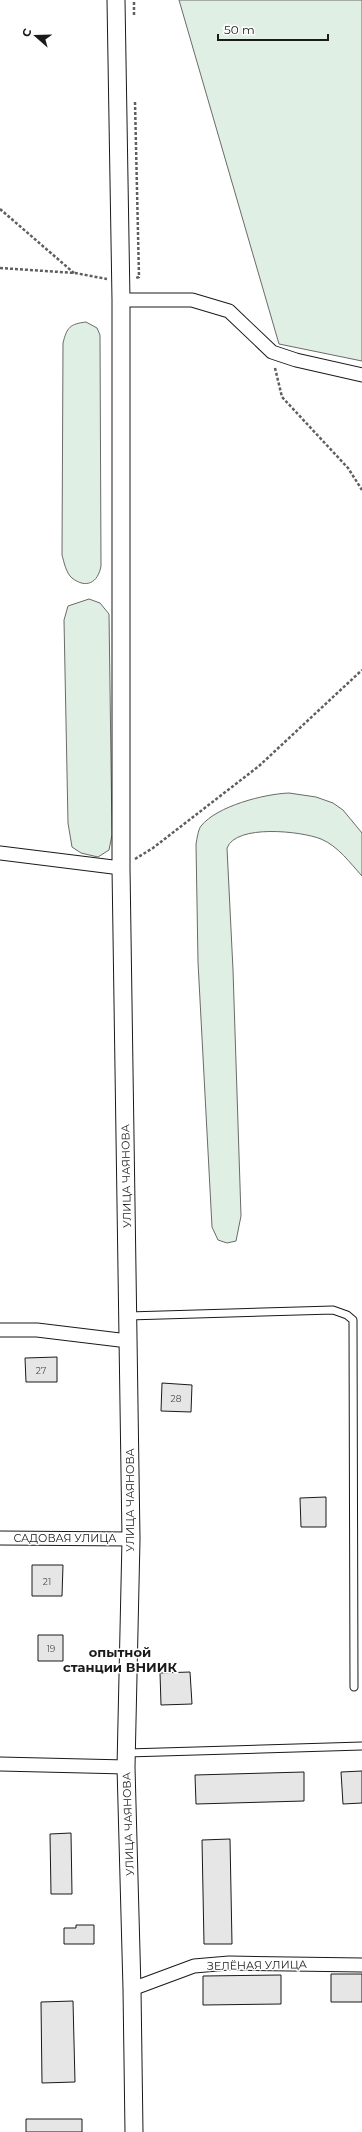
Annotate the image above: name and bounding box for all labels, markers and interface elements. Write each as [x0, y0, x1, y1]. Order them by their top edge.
north arrow [16, 16, 56, 56]
scale bar [218, 16, 328, 42]
text: 50 m [224, 22, 255, 37]
text: С [19, 26, 35, 39]
street label: УЛИЦА ЧАЯНОВА [118, 1123, 134, 1228]
house number: 27 [36, 1365, 46, 1376]
house number: 28 [171, 1393, 182, 1404]
street label: УЛИЦА ЧАЯНОВА [123, 1447, 137, 1552]
street label: САДОВАЯ УЛИЦА [13, 1531, 117, 1545]
house number: 21 [43, 1576, 51, 1587]
house number: 19 [47, 1643, 56, 1654]
district label: опытной станции ВНИИК [63, 1644, 177, 1675]
street label: УЛИЦА ЧАЯНОВА [119, 1771, 137, 1876]
street label: ЗЕЛЁНАЯ УЛИЦА [207, 1957, 308, 1973]

